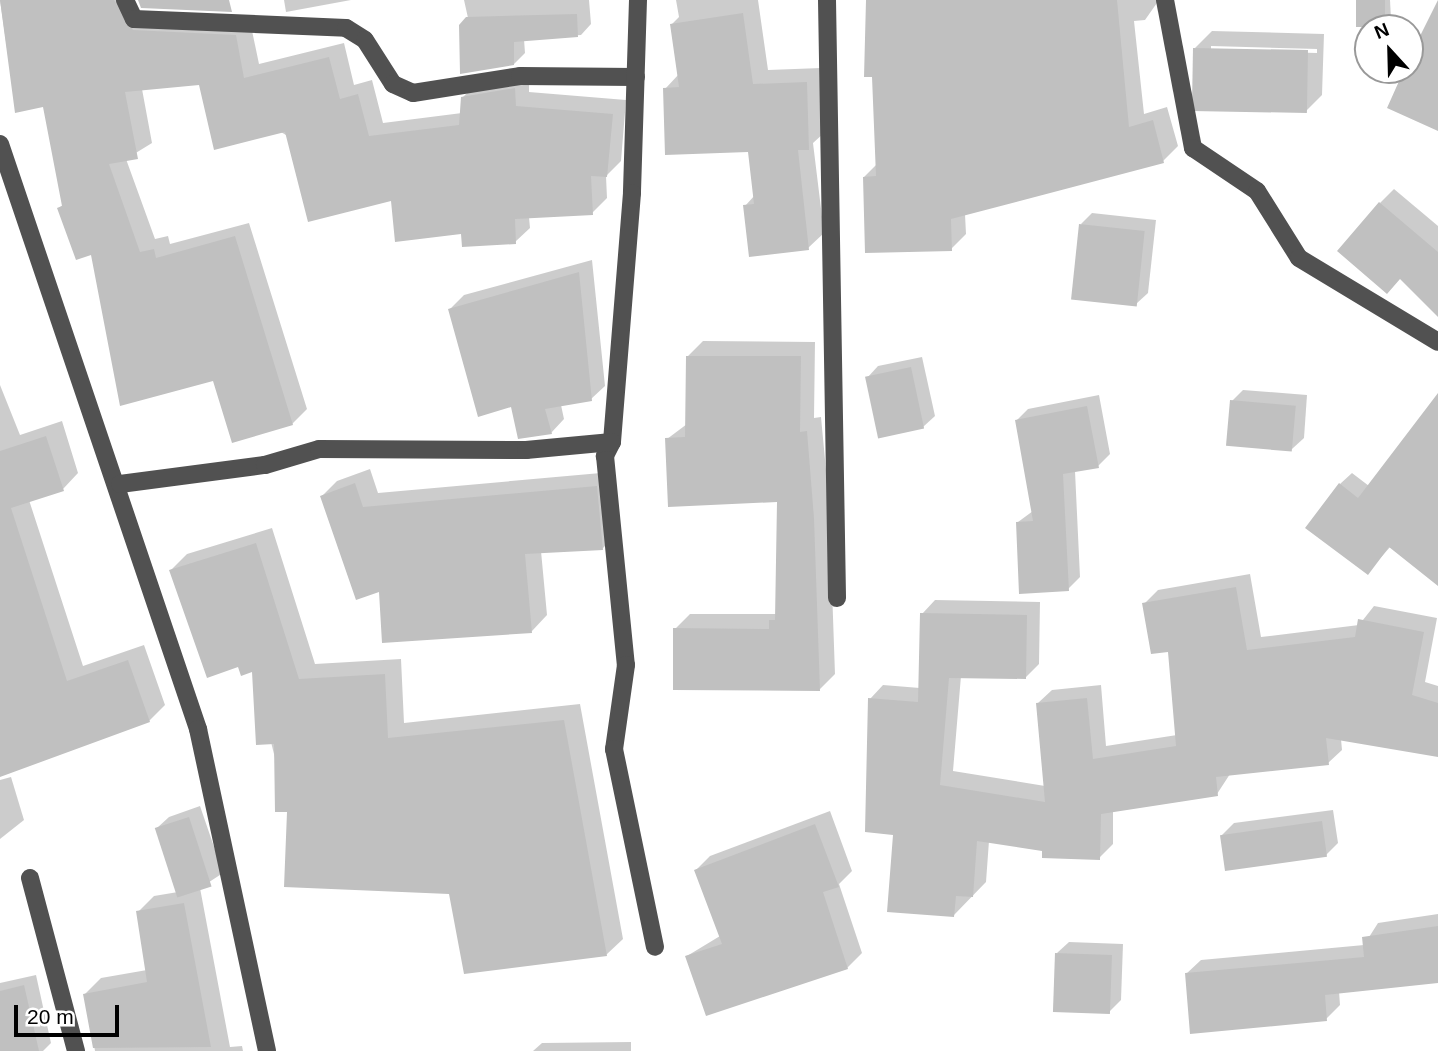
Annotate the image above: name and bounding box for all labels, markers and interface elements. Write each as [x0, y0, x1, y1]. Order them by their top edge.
north arrow [1354, 14, 1424, 84]
text: N [1371, 19, 1392, 43]
scale bar [18, 992, 122, 1036]
text: 20 m [27, 1005, 74, 1028]

